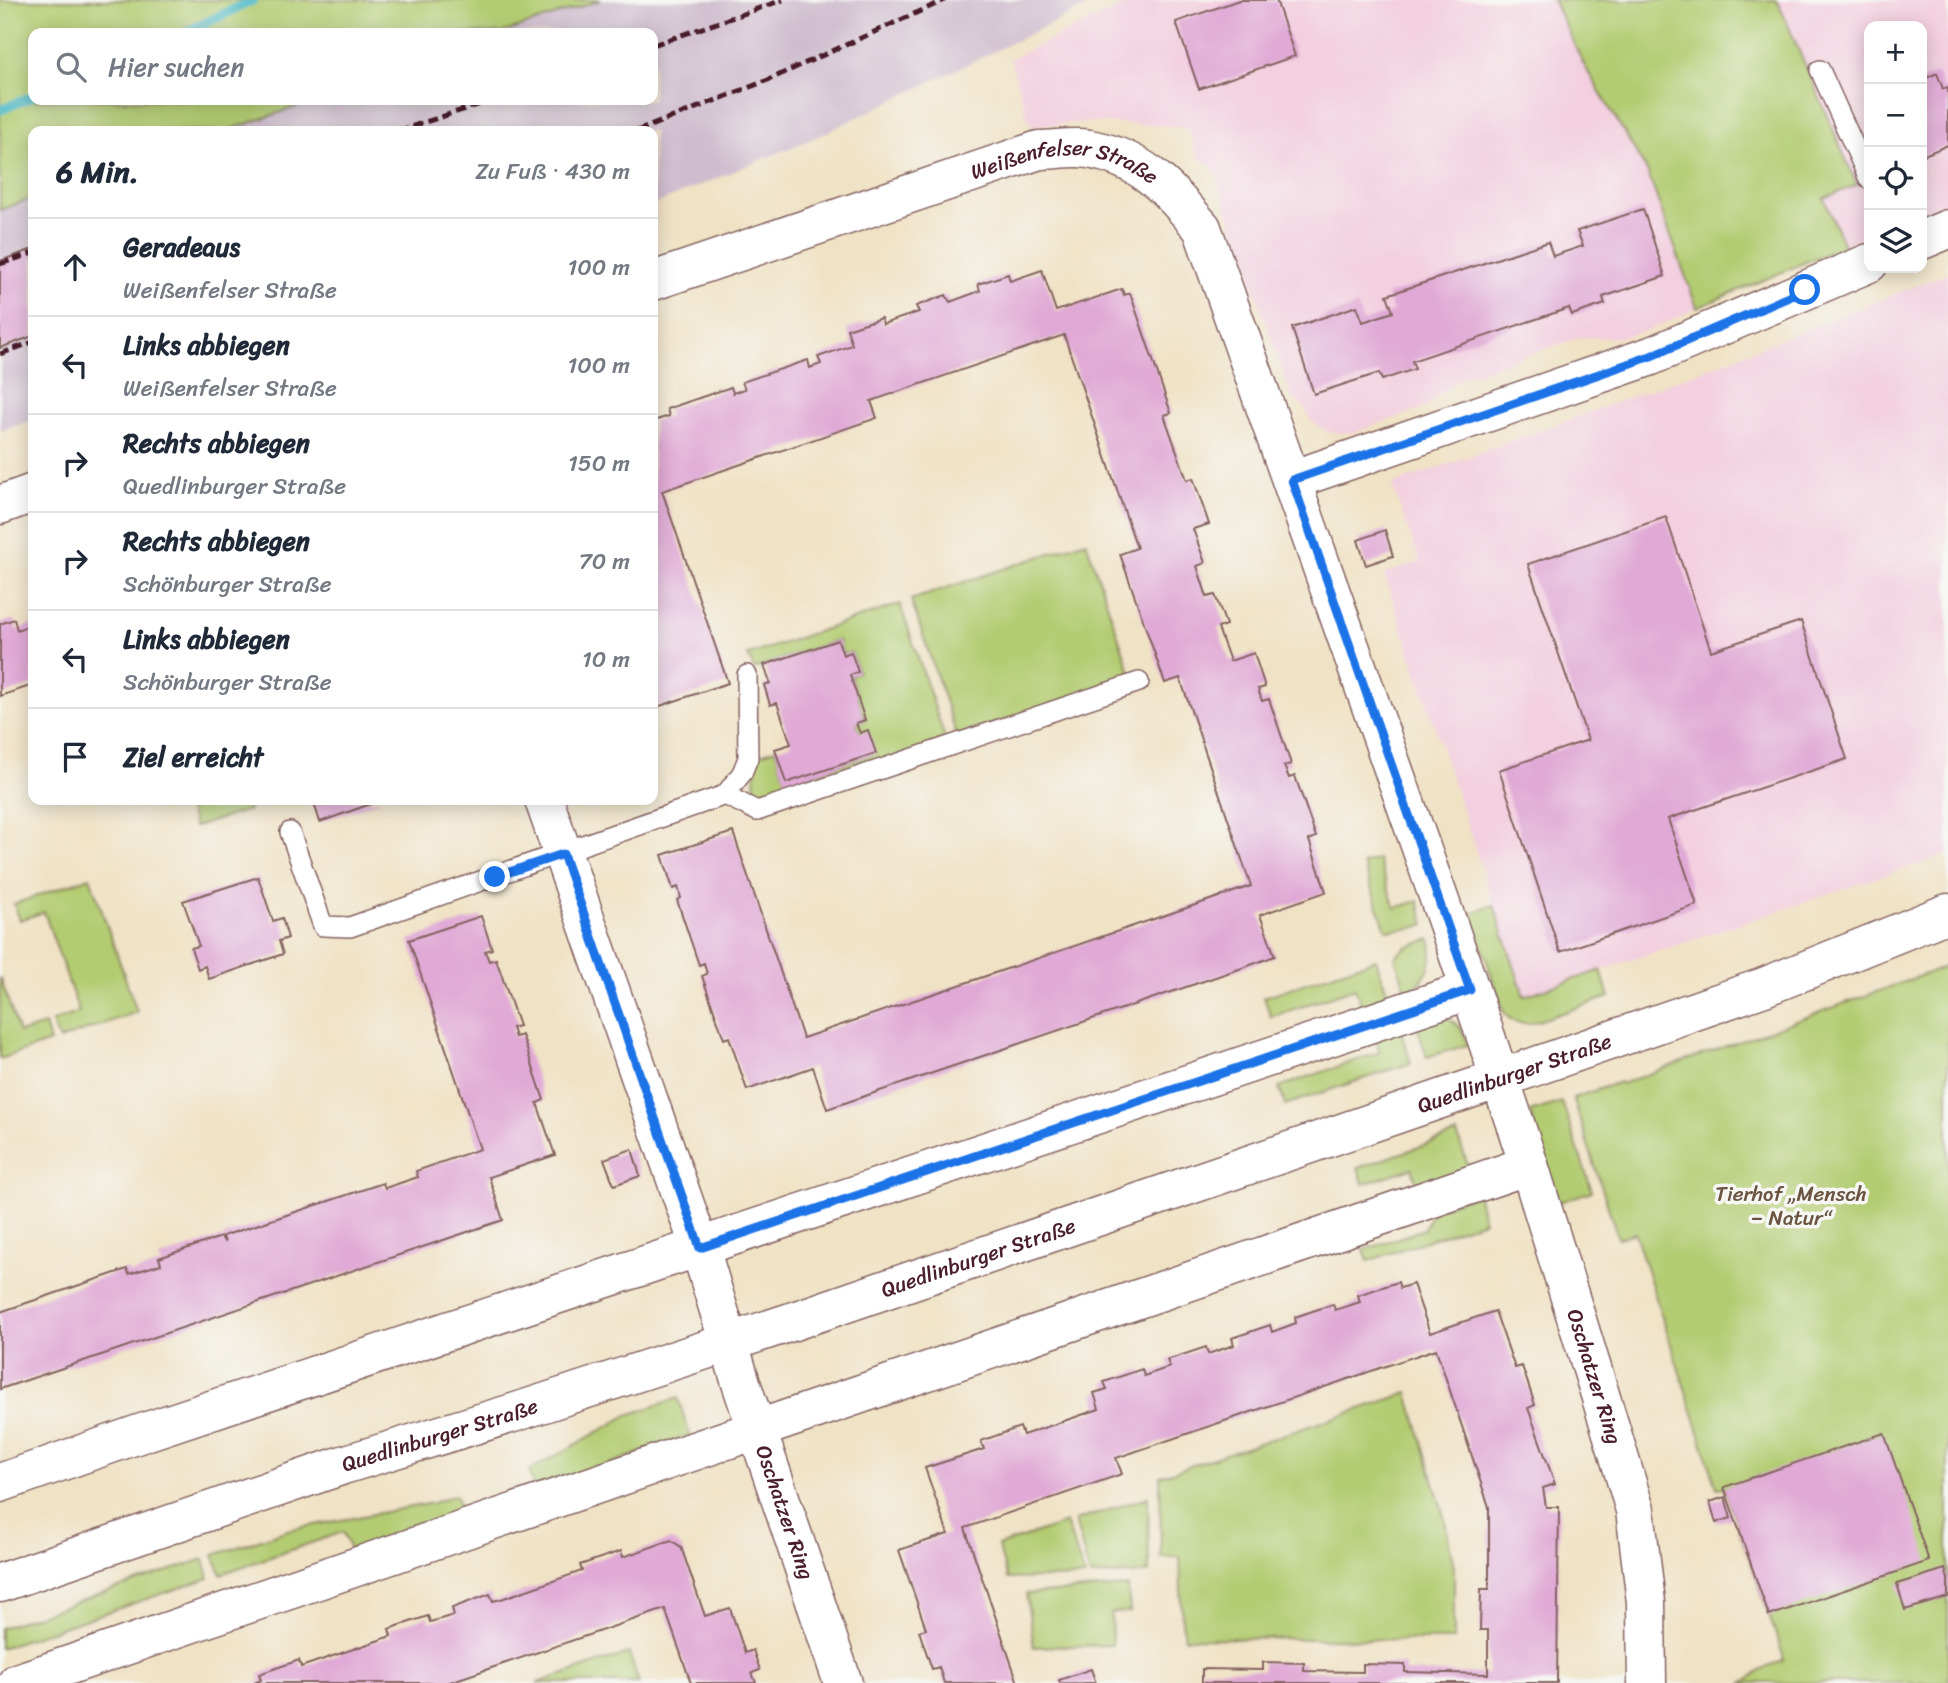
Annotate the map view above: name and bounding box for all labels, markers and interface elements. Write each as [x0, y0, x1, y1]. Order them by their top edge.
map controls [1864, 21, 1927, 273]
button: + [1864, 21, 1927, 84]
search box [28, 28, 658, 105]
text: Hier suchen [108, 44, 244, 90]
icon: search [52, 48, 90, 86]
button: − [1864, 84, 1927, 147]
text: Weißenfelser Straße [965, 129, 1167, 194]
text: 6 Min. [56, 145, 139, 199]
button: locate [1864, 147, 1927, 210]
text: Zu Fuß · 430 m [475, 151, 630, 192]
street label: Weißenfelser Straße [964, 165, 1160, 197]
button: layers [1864, 210, 1927, 273]
text: Geradeaus [123, 224, 240, 270]
text: 100 m [567, 247, 630, 288]
icon: ahead [56, 248, 94, 286]
text: Weißenfelser Straße [123, 270, 337, 311]
route start [1789, 274, 1820, 305]
text: Links abbiegen [123, 322, 290, 368]
text: 100 m [567, 345, 630, 386]
icon: left [56, 346, 94, 384]
text: Weißenfelser Straße [123, 368, 337, 409]
text: Rechts abbiegen [123, 420, 310, 466]
text: 150 m [568, 443, 630, 484]
icon: right [56, 444, 94, 482]
text: Quedlinburger Straße [123, 466, 346, 507]
text: Rechts abbiegen [123, 518, 310, 564]
text: 70 m [579, 541, 630, 582]
icon: right [56, 542, 94, 580]
text: Schönburger Straße [123, 564, 332, 605]
text: Links abbiegen [123, 616, 290, 662]
text: 10 m [582, 639, 630, 680]
icon: left [56, 640, 94, 678]
text: Schönburger Straße [123, 662, 332, 703]
text: Ziel erreicht [123, 734, 263, 780]
icon: arrive [56, 738, 94, 776]
route end [479, 861, 510, 892]
street label: Quedlinburger Straße [1412, 1022, 1617, 1125]
park label: Tierhof „Mensch – Natur“ [1715, 1175, 1867, 1237]
street label: Quedlinburger Straße [876, 1207, 1081, 1309]
street label: Oschatzer Ring [1556, 1304, 1633, 1449]
street label: Quedlinburger Straße [337, 1387, 543, 1483]
street label: Oschatzer Ring [744, 1440, 826, 1585]

